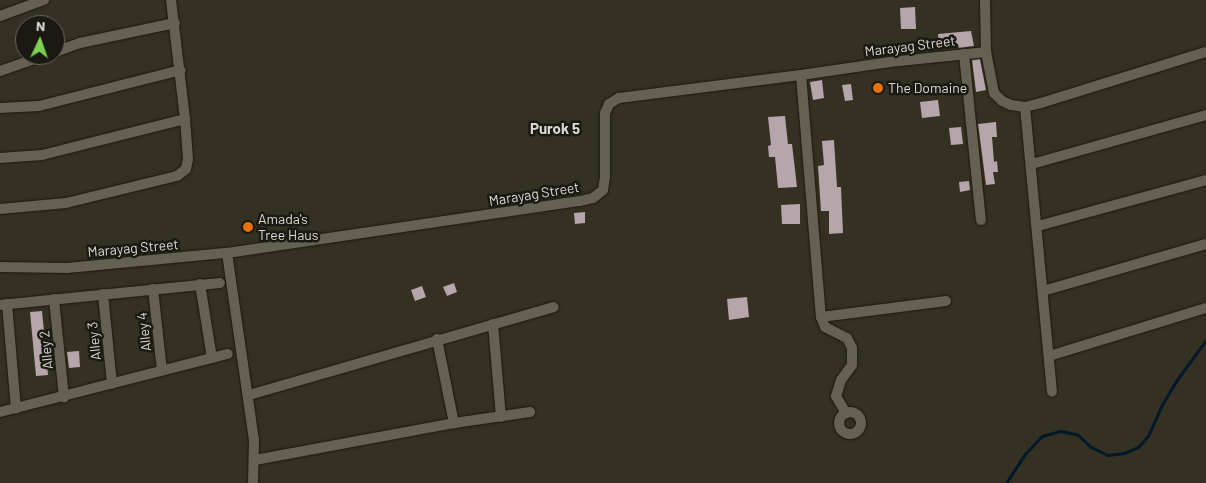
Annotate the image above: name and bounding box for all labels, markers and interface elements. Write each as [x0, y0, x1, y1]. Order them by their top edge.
north arrow [15, 15, 65, 65]
text: N [36, 17, 46, 34]
street label: Marayag Street [864, 32, 956, 60]
place label: The Domaine [888, 80, 967, 96]
marker: The Domaine [872, 82, 884, 94]
district label: Purok 5 [530, 120, 580, 138]
street label: Marayag Street [488, 179, 580, 209]
place label: Amada's Tree Haus [258, 211, 319, 243]
marker: Amada's Tree Haus [242, 221, 254, 233]
street label: Marayag Street [87, 236, 179, 260]
street label: Alley 4 [133, 312, 155, 352]
street label: Alley 3 [84, 321, 104, 361]
street label: Alley 2 [36, 330, 56, 370]

